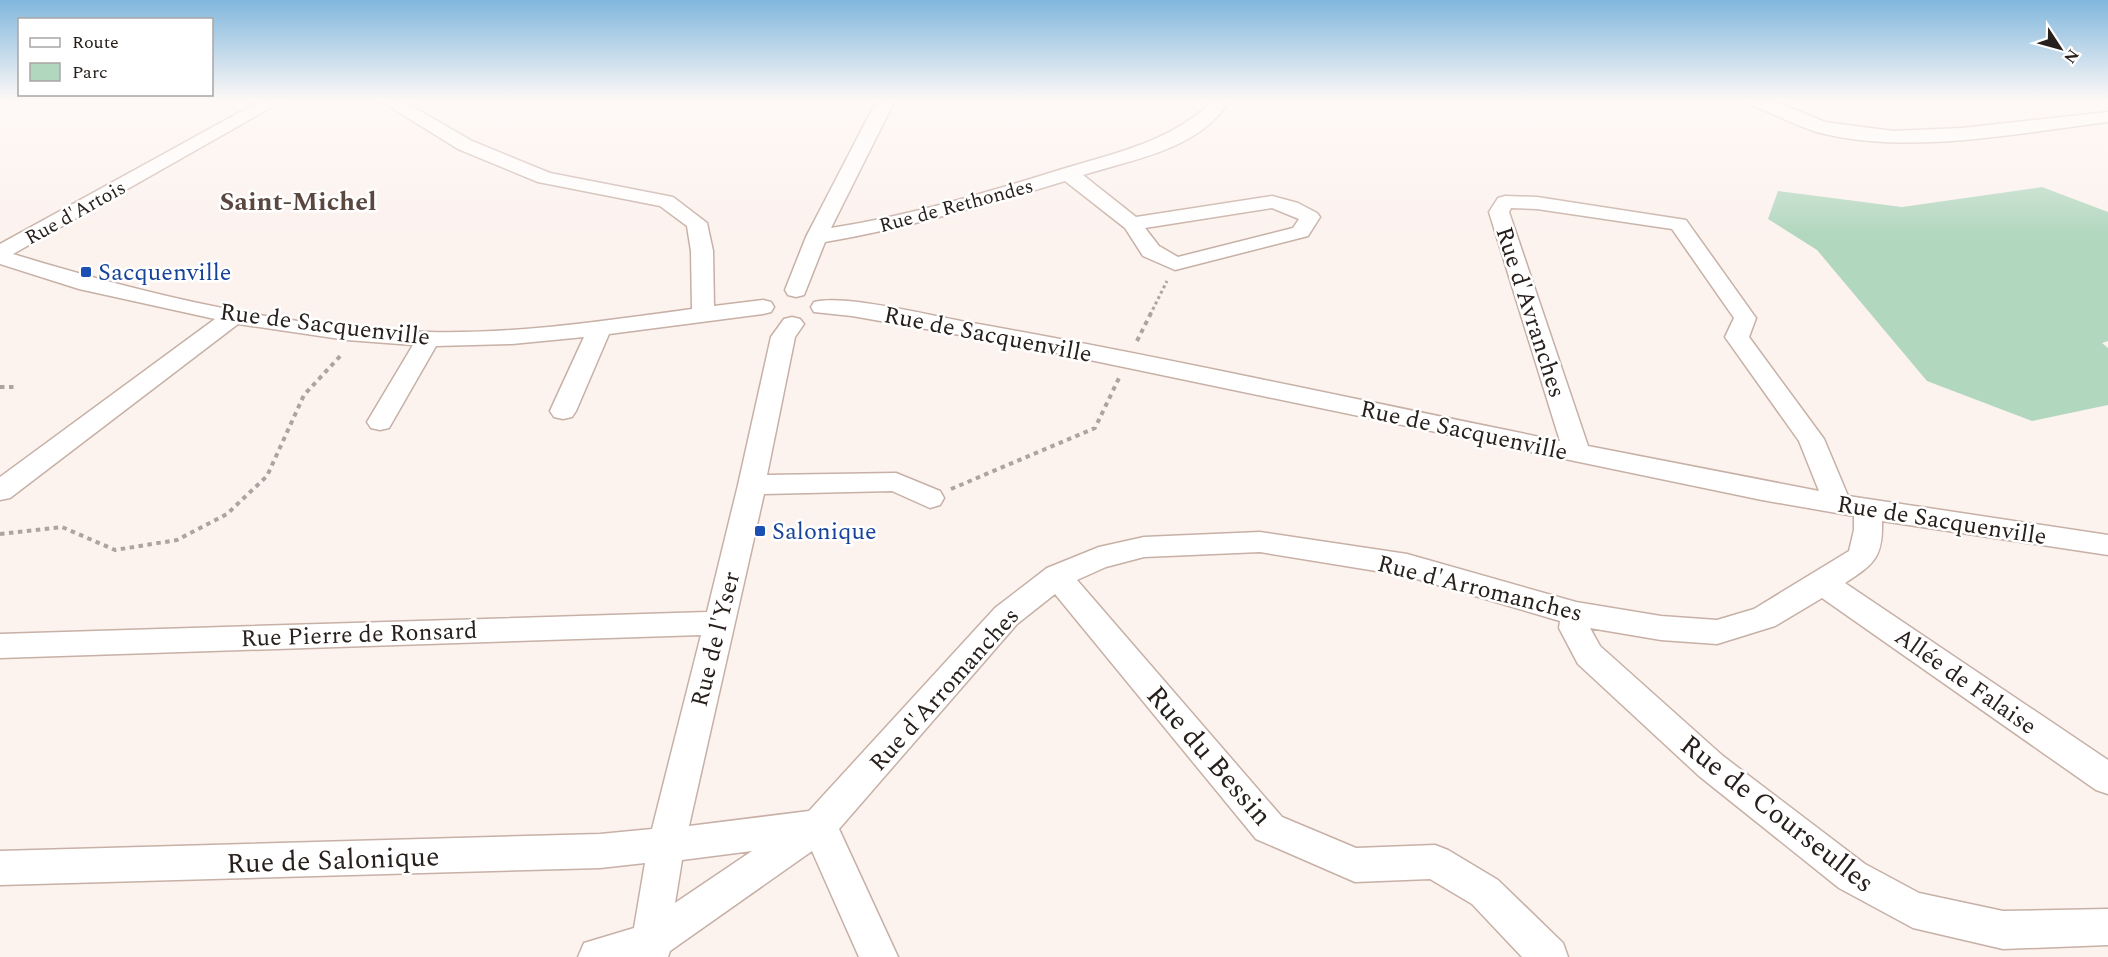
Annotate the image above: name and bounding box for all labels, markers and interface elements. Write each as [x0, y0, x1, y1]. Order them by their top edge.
legend [18, 18, 213, 96]
north arrow [2030, 18, 2090, 78]
text: Route [72, 29, 119, 56]
text: N [2058, 44, 2085, 69]
text: Parc [72, 59, 108, 86]
street label: Rue de Rethondes [876, 171, 1037, 241]
street label: Rue d'Artois [20, 173, 131, 253]
district label: Saint-Michel [219, 182, 377, 222]
street label: Rue d'Avranches [1485, 222, 1575, 402]
place label: Sacquenville [98, 255, 231, 291]
marker: Sacquenville [79, 265, 93, 279]
street label: Rue de Sacquenville [218, 294, 432, 356]
street label: Rue de Sacquenville [881, 297, 1095, 373]
street label: Rue de Sacquenville [1357, 391, 1571, 471]
street label: Rue de Sacquenville [1835, 487, 2049, 555]
place label: Salonique [772, 514, 877, 550]
marker: Salonique [753, 524, 767, 538]
street label: Rue d'Arromanches [1373, 546, 1586, 632]
street label: Rue de l'Yser [682, 568, 750, 711]
street label: Rue d'Arromanches [861, 600, 1028, 780]
street label: Rue Pierre de Ronsard [240, 613, 478, 657]
street label: Allée de Falaise [1887, 619, 2044, 744]
street label: Rue du Bessin [1135, 676, 1282, 836]
street label: Rue de Courseulles [1671, 724, 1884, 904]
street label: Rue de Salonique [226, 835, 440, 886]

